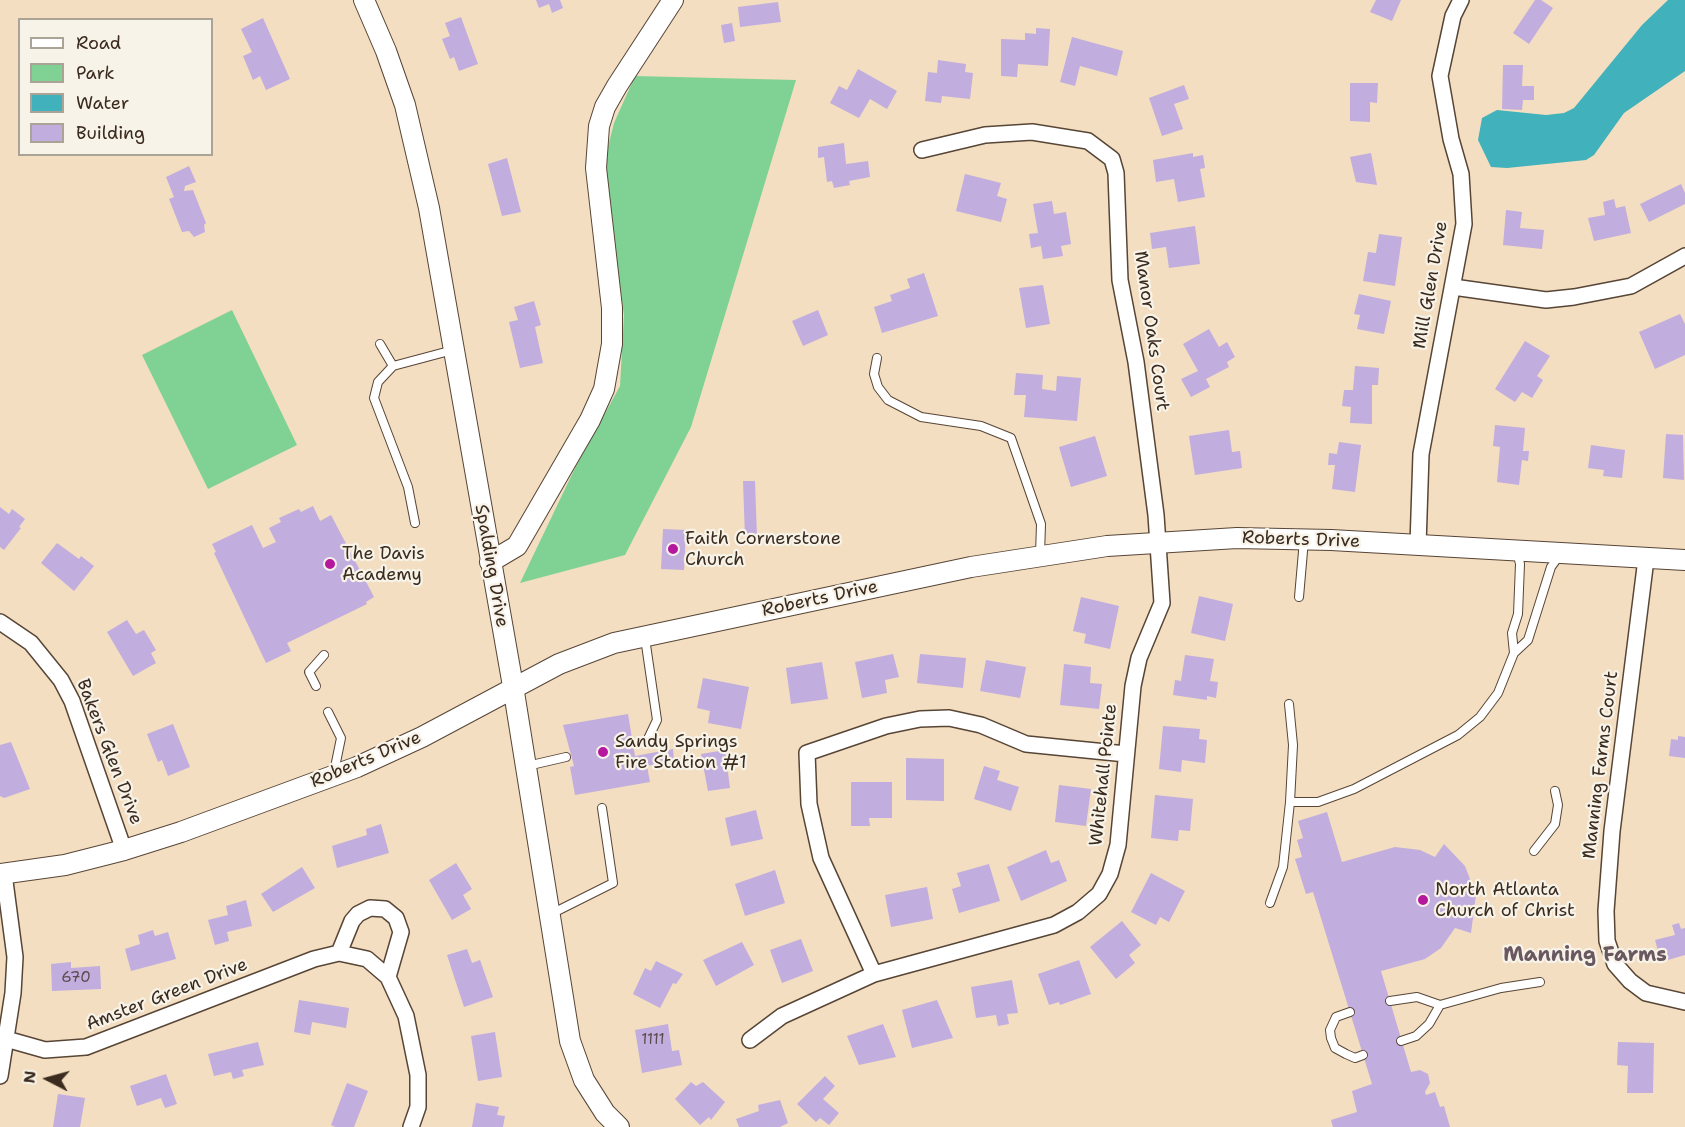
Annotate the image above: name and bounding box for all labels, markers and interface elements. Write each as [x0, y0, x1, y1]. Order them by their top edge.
legend [18, 18, 213, 156]
text: Road [76, 31, 121, 55]
text: Park [76, 61, 115, 85]
text: Water [76, 91, 129, 115]
text: Building [76, 121, 145, 145]
street label: Mill Glen Drive [1409, 219, 1453, 351]
street label: Manor Oaks Court [1129, 250, 1173, 412]
street label: Spalding Drive [470, 503, 512, 629]
street label: Roberts Drive [1242, 527, 1360, 553]
place label: Faith Cornerstone Church [685, 528, 841, 570]
marker: Faith Cornerstone Church [666, 542, 680, 556]
place label: The Davis Academy [342, 543, 425, 586]
marker: The Davis Academy [323, 557, 337, 571]
street label: Roberts Drive [760, 576, 880, 622]
street label: Manning Farms Court [1579, 670, 1623, 860]
street label: Bakers Glen Drive [71, 676, 147, 828]
street label: Whitehall Pointe [1086, 703, 1122, 847]
street label: Roberts Drive [307, 727, 425, 793]
place label: Sandy Springs Fire Station #1 [615, 731, 747, 774]
marker: Sandy Springs Fire Station #1 [596, 745, 610, 759]
place label: North Atlanta Church of Christ [1435, 879, 1575, 922]
marker: North Atlanta Church of Christ [1416, 893, 1430, 907]
district label: Manning Farms [1503, 944, 1667, 968]
street label: Amster Green Drive [83, 954, 251, 1036]
house number: 670 [61, 969, 91, 987]
house number: 1111 [641, 1031, 665, 1049]
north arrow [18, 1049, 78, 1109]
text: N [18, 1070, 41, 1084]

